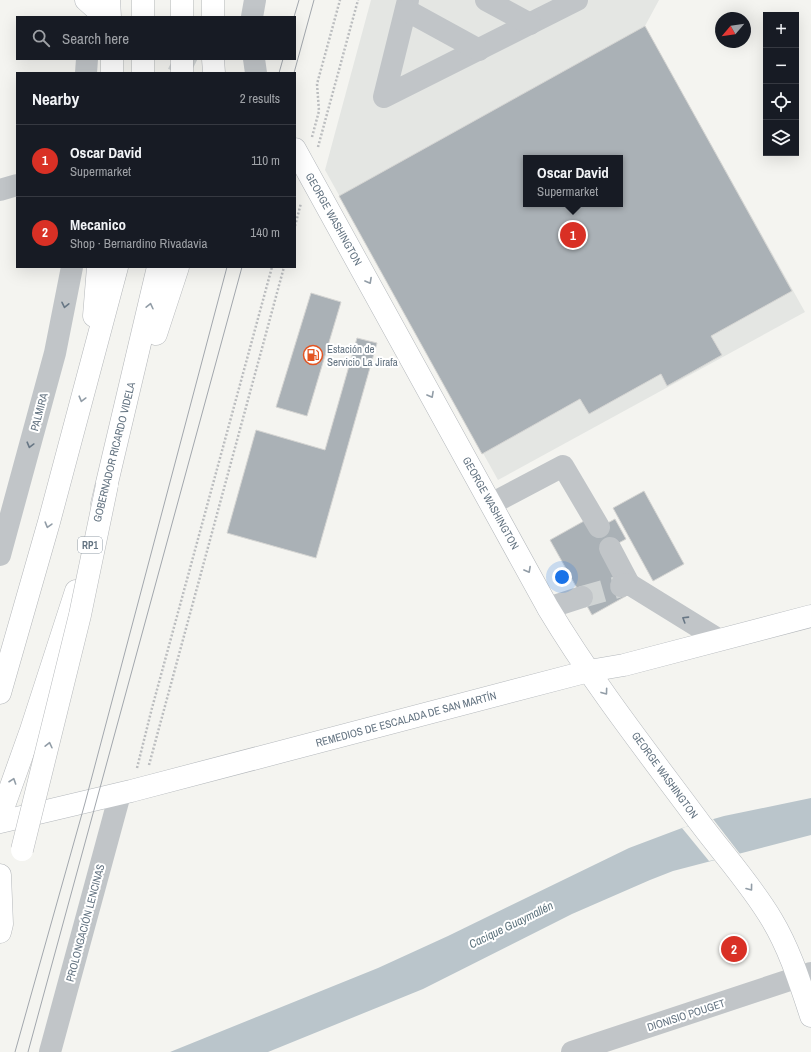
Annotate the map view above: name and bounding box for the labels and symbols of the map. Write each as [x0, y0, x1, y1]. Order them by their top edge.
north arrow [715, 12, 751, 48]
street label: GEORGE WASHINGTON [303, 170, 365, 268]
pin: 1 [560, 220, 586, 250]
one-way arrow [364, 277, 371, 284]
one-way arrow [62, 302, 70, 309]
one-way arrow [145, 303, 153, 309]
place label: Estación de Servicio La Jirafa [327, 342, 398, 369]
fuel station icon: Estación de Servicio La Jirafa [302, 344, 324, 366]
street label: GOBERNADOR RICARDO VIDELA [90, 380, 138, 523]
street label: PALMIRA [27, 390, 51, 433]
one-way arrow [427, 391, 434, 398]
one-way arrow [78, 396, 87, 403]
one-way arrow [26, 441, 35, 448]
street label: GEORGE WASHINGTON [460, 454, 522, 552]
one-way arrow [44, 521, 53, 528]
road number: RP1 [78, 537, 102, 553]
one-way arrow [523, 566, 530, 573]
your location [552, 567, 572, 587]
one-way arrow [682, 616, 689, 623]
street label: REMEDIOS DE ESCALADA DE SAN MARTÍN [314, 688, 498, 750]
one-way arrow [600, 688, 607, 695]
street label: GEORGE WASHINGTON [629, 729, 701, 821]
one-way arrow [44, 741, 52, 748]
one-way arrow [9, 777, 17, 784]
street label: PROLONGACIÓN LENCINAS [63, 863, 107, 983]
one-way arrow [745, 884, 752, 891]
water label: Cacique Guaymallén [466, 898, 556, 952]
pin: 2 [721, 934, 747, 964]
street label: DIONISIO POUGET [645, 996, 727, 1034]

